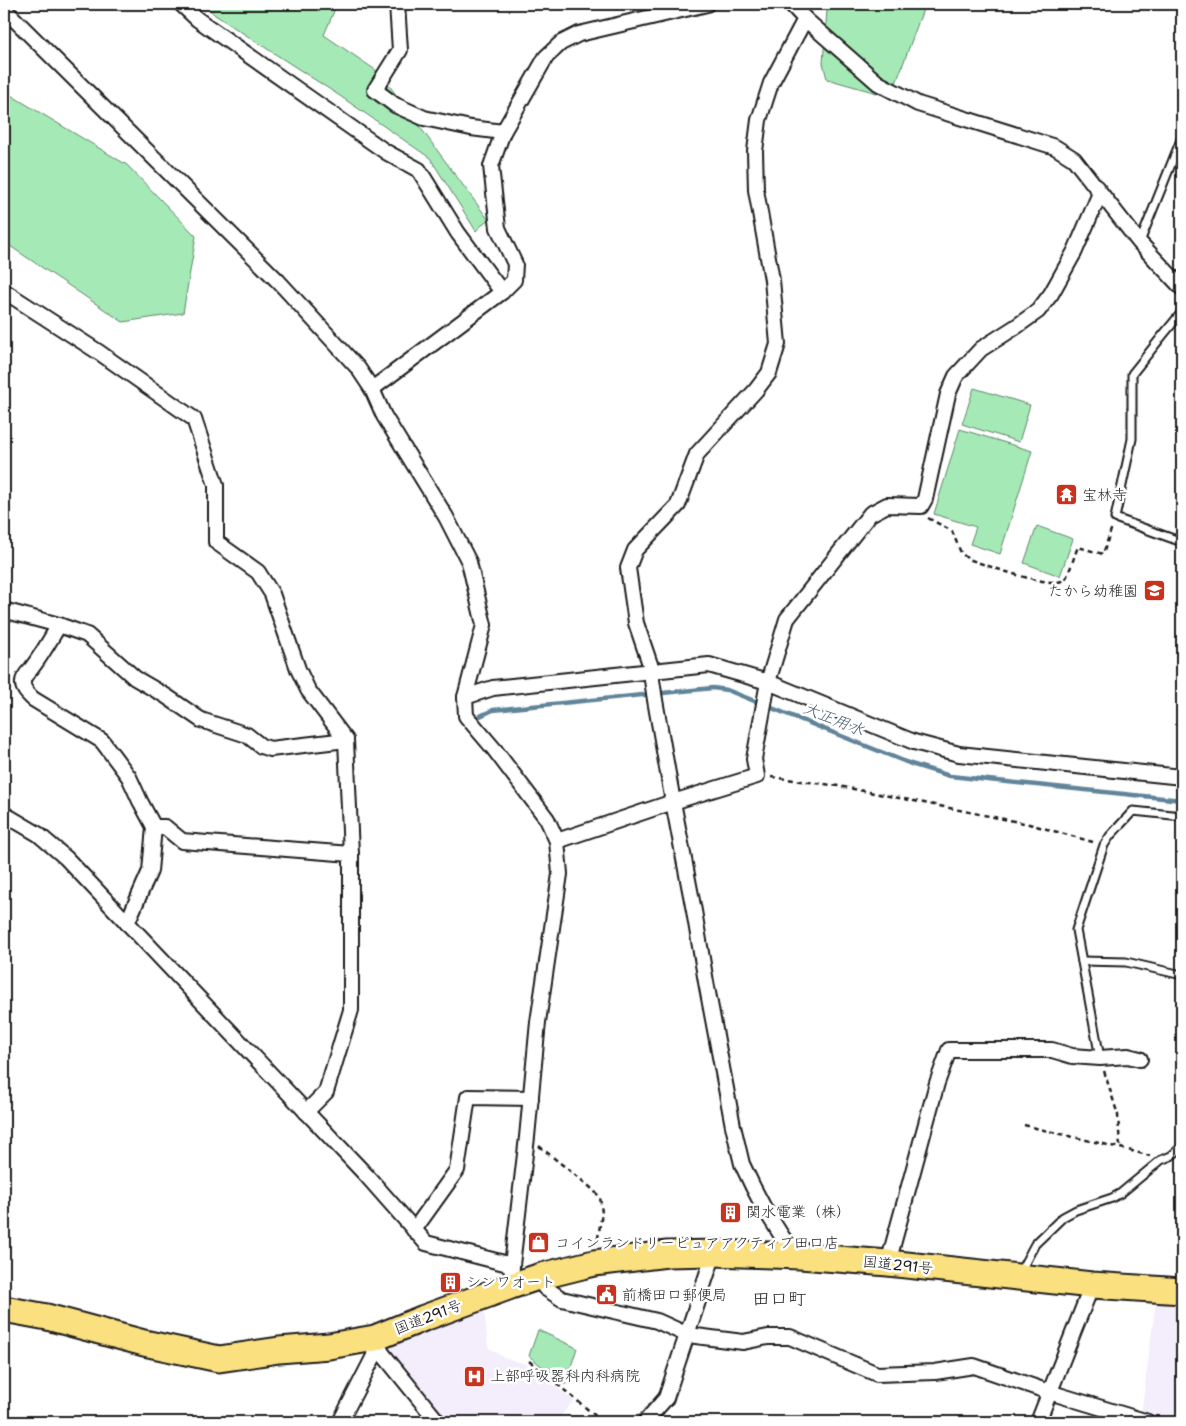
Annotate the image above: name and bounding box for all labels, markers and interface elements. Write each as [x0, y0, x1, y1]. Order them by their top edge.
temple icon: 宝林寺 [1054, 483, 1078, 507]
place label: 宝林寺 [1082, 485, 1127, 505]
school or university icon: たから幼稚園 [1142, 579, 1166, 603]
place label: たから幼稚園 [1048, 581, 1138, 601]
water label: 大正用水 [800, 697, 868, 741]
building icon: 関水電業（株） [718, 1200, 742, 1224]
place label: 関水電業（株） [746, 1202, 851, 1222]
shop icon: コインランドリーピュアアクティブ田口店 [527, 1231, 551, 1255]
place label: コインランドリーピュアアクティブ田口店 [555, 1233, 839, 1253]
street label: 国道291号 [862, 1251, 934, 1279]
building icon: シンワオート [438, 1270, 462, 1294]
place label: シンワオート [466, 1272, 556, 1292]
public building icon: 前橋田口郵便局 [594, 1283, 618, 1307]
place label: 前橋田口郵便局 [622, 1285, 727, 1305]
district label: 田口町 [752, 1287, 806, 1311]
street label: 国道291号 [391, 1295, 465, 1339]
hospital icon: 上部呼吸器科内科病院 [462, 1364, 486, 1388]
place label: 上部呼吸器科内科病院 [490, 1366, 640, 1386]

